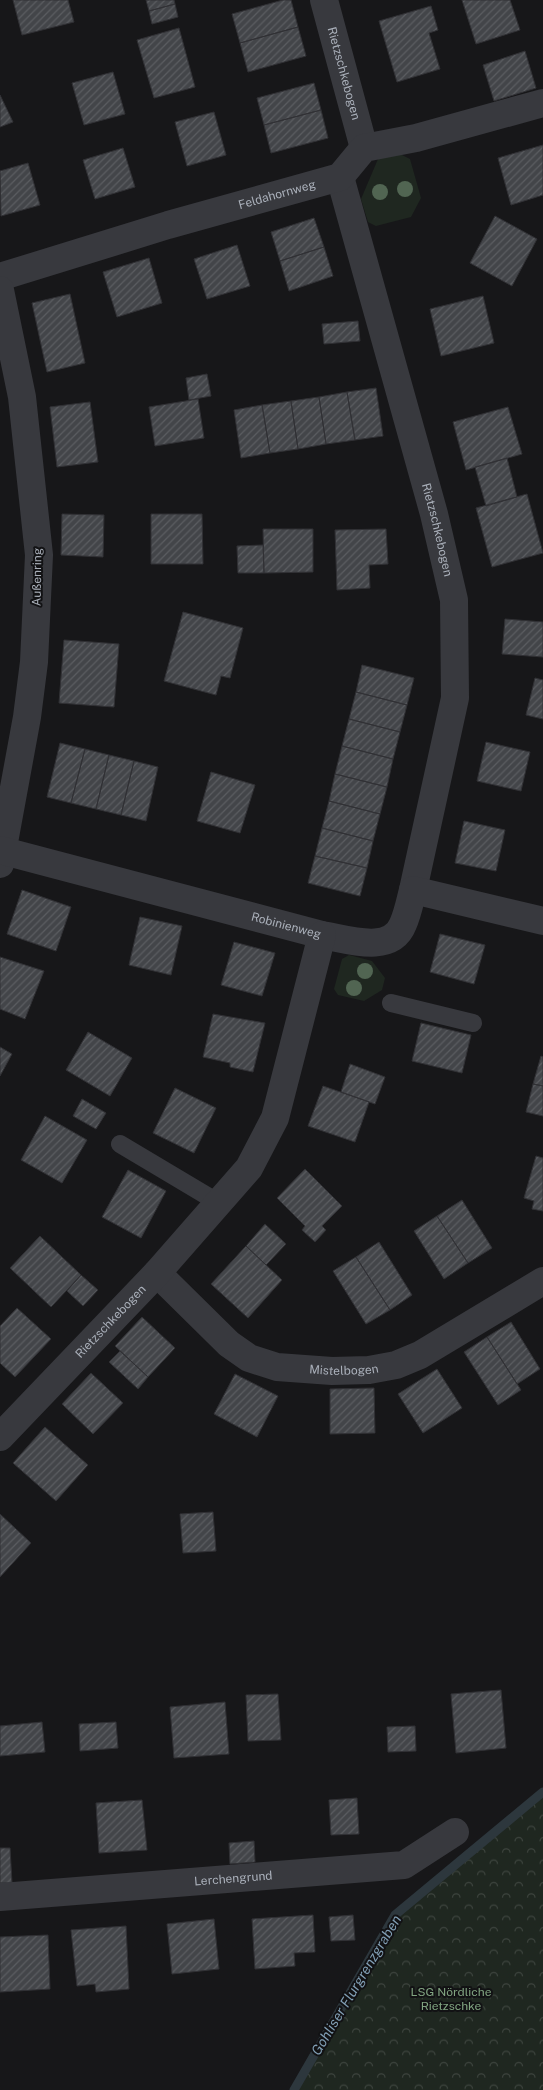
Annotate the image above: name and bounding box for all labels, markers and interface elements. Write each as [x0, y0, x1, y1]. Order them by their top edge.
street label: Rietzschkebogen [325, 25, 363, 121]
street label: Feldahornweg [237, 177, 317, 212]
street label: Rietzschkebogen [419, 482, 455, 578]
street label: Außenring [29, 548, 45, 606]
street label: Robinienweg [250, 910, 323, 941]
street label: Rietzschkebogen [72, 1282, 149, 1361]
street label: Mistelbogen [309, 1361, 380, 1378]
street label: Lerchengrund [194, 1868, 273, 1889]
water label: Gohliser Flurgrenzgraben [308, 1912, 404, 2058]
park label: LSG Nördliche Rietzschke [411, 1985, 492, 2013]

